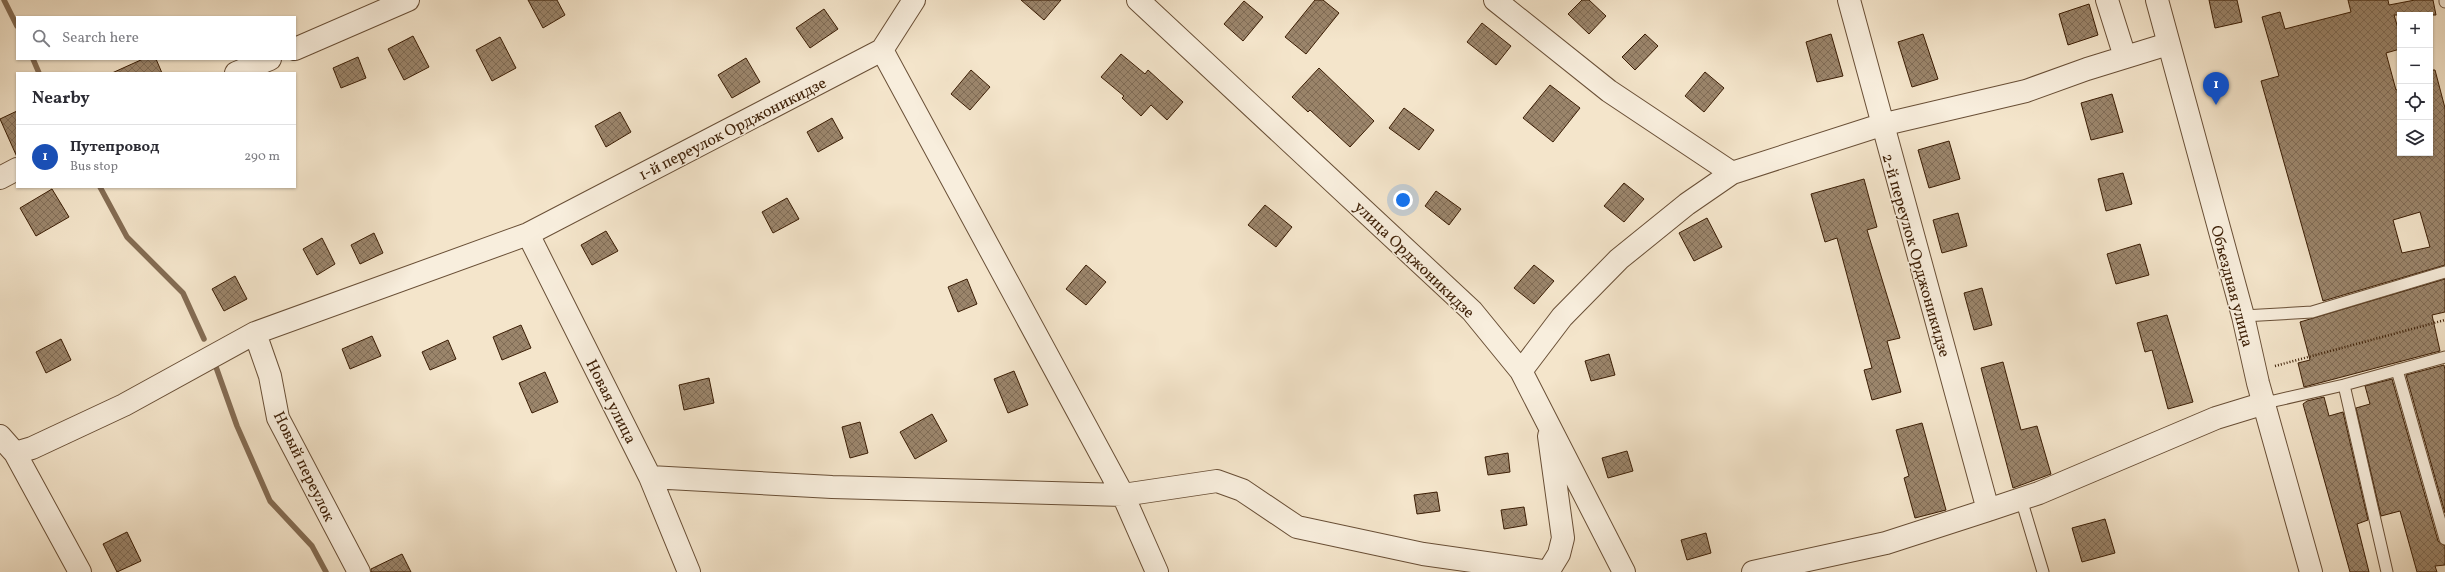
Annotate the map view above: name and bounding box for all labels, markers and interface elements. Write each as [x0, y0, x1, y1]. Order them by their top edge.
map controls [2397, 12, 2433, 156]
button: + [2397, 12, 2433, 48]
search box [16, 16, 296, 60]
icon: search [30, 27, 52, 49]
text: Search here [62, 28, 139, 49]
button: − [2397, 48, 2433, 84]
pin: 1 [2203, 72, 2229, 105]
street label: 1-й переулок Орджоникидзе [635, 73, 831, 187]
button: locate [2397, 84, 2433, 120]
text: Nearby [32, 87, 90, 110]
button: layers [2397, 120, 2433, 156]
text: Путепровод [70, 137, 159, 158]
text: 1 [42, 148, 48, 166]
text: 290 m [244, 148, 280, 166]
street label: 2-й переулок Орджоникидзе [1875, 151, 1955, 360]
text: Bus stop [70, 158, 118, 176]
your location [1393, 190, 1413, 210]
street label: улица Орджоникидзе [1348, 197, 1479, 324]
street label: Объездная улица [2204, 223, 2258, 350]
street label: Новая улица [579, 356, 641, 448]
street label: Новый переулок [267, 408, 340, 526]

